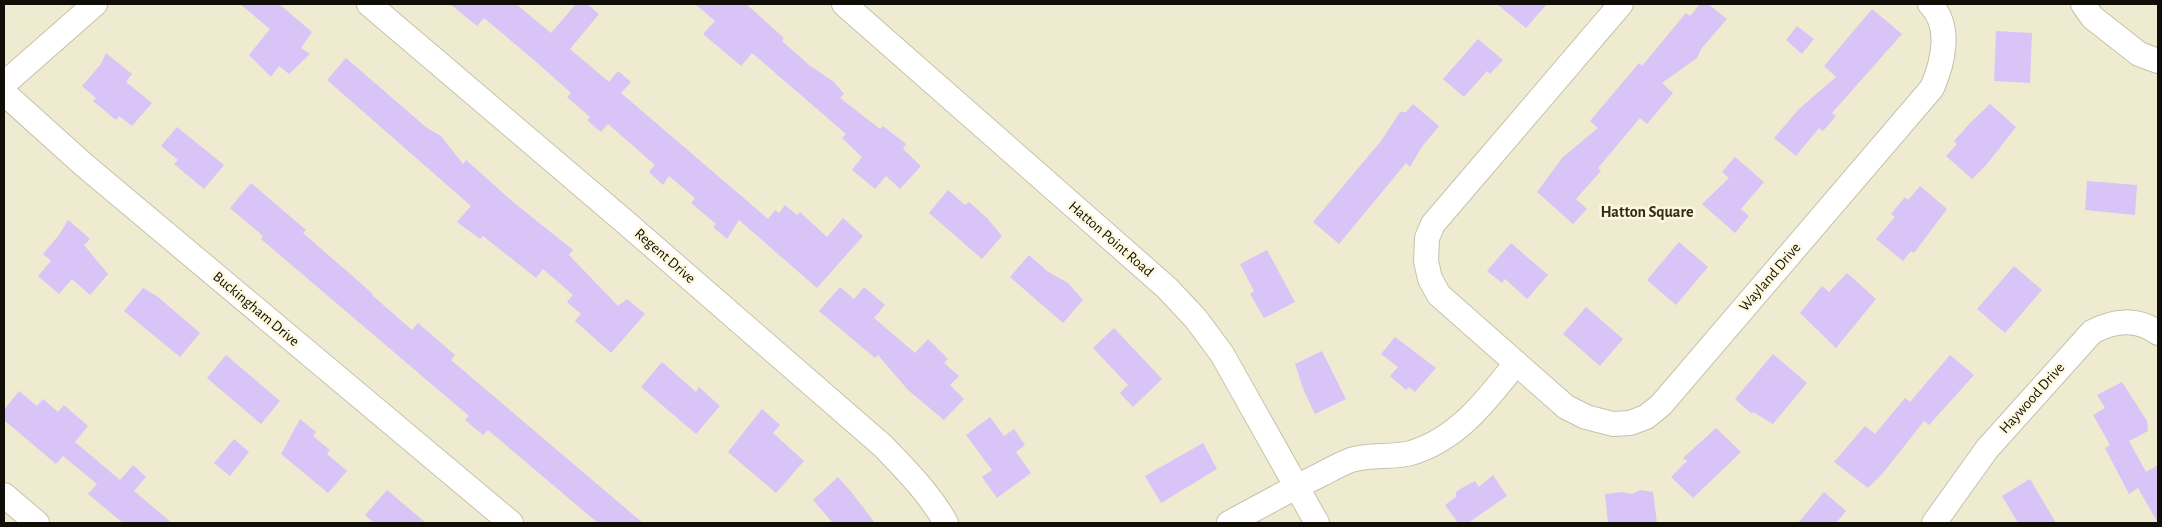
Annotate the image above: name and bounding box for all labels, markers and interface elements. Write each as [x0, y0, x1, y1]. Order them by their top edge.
street label: Hatton Point Road [1066, 198, 1156, 280]
district label: Hatton Square [1600, 204, 1694, 220]
street label: Regent Drive [632, 226, 698, 286]
street label: Wayland Drive [1736, 240, 1804, 314]
street label: Buckingham Drive [210, 269, 302, 349]
street label: Haywood Drive [1997, 360, 2067, 436]

